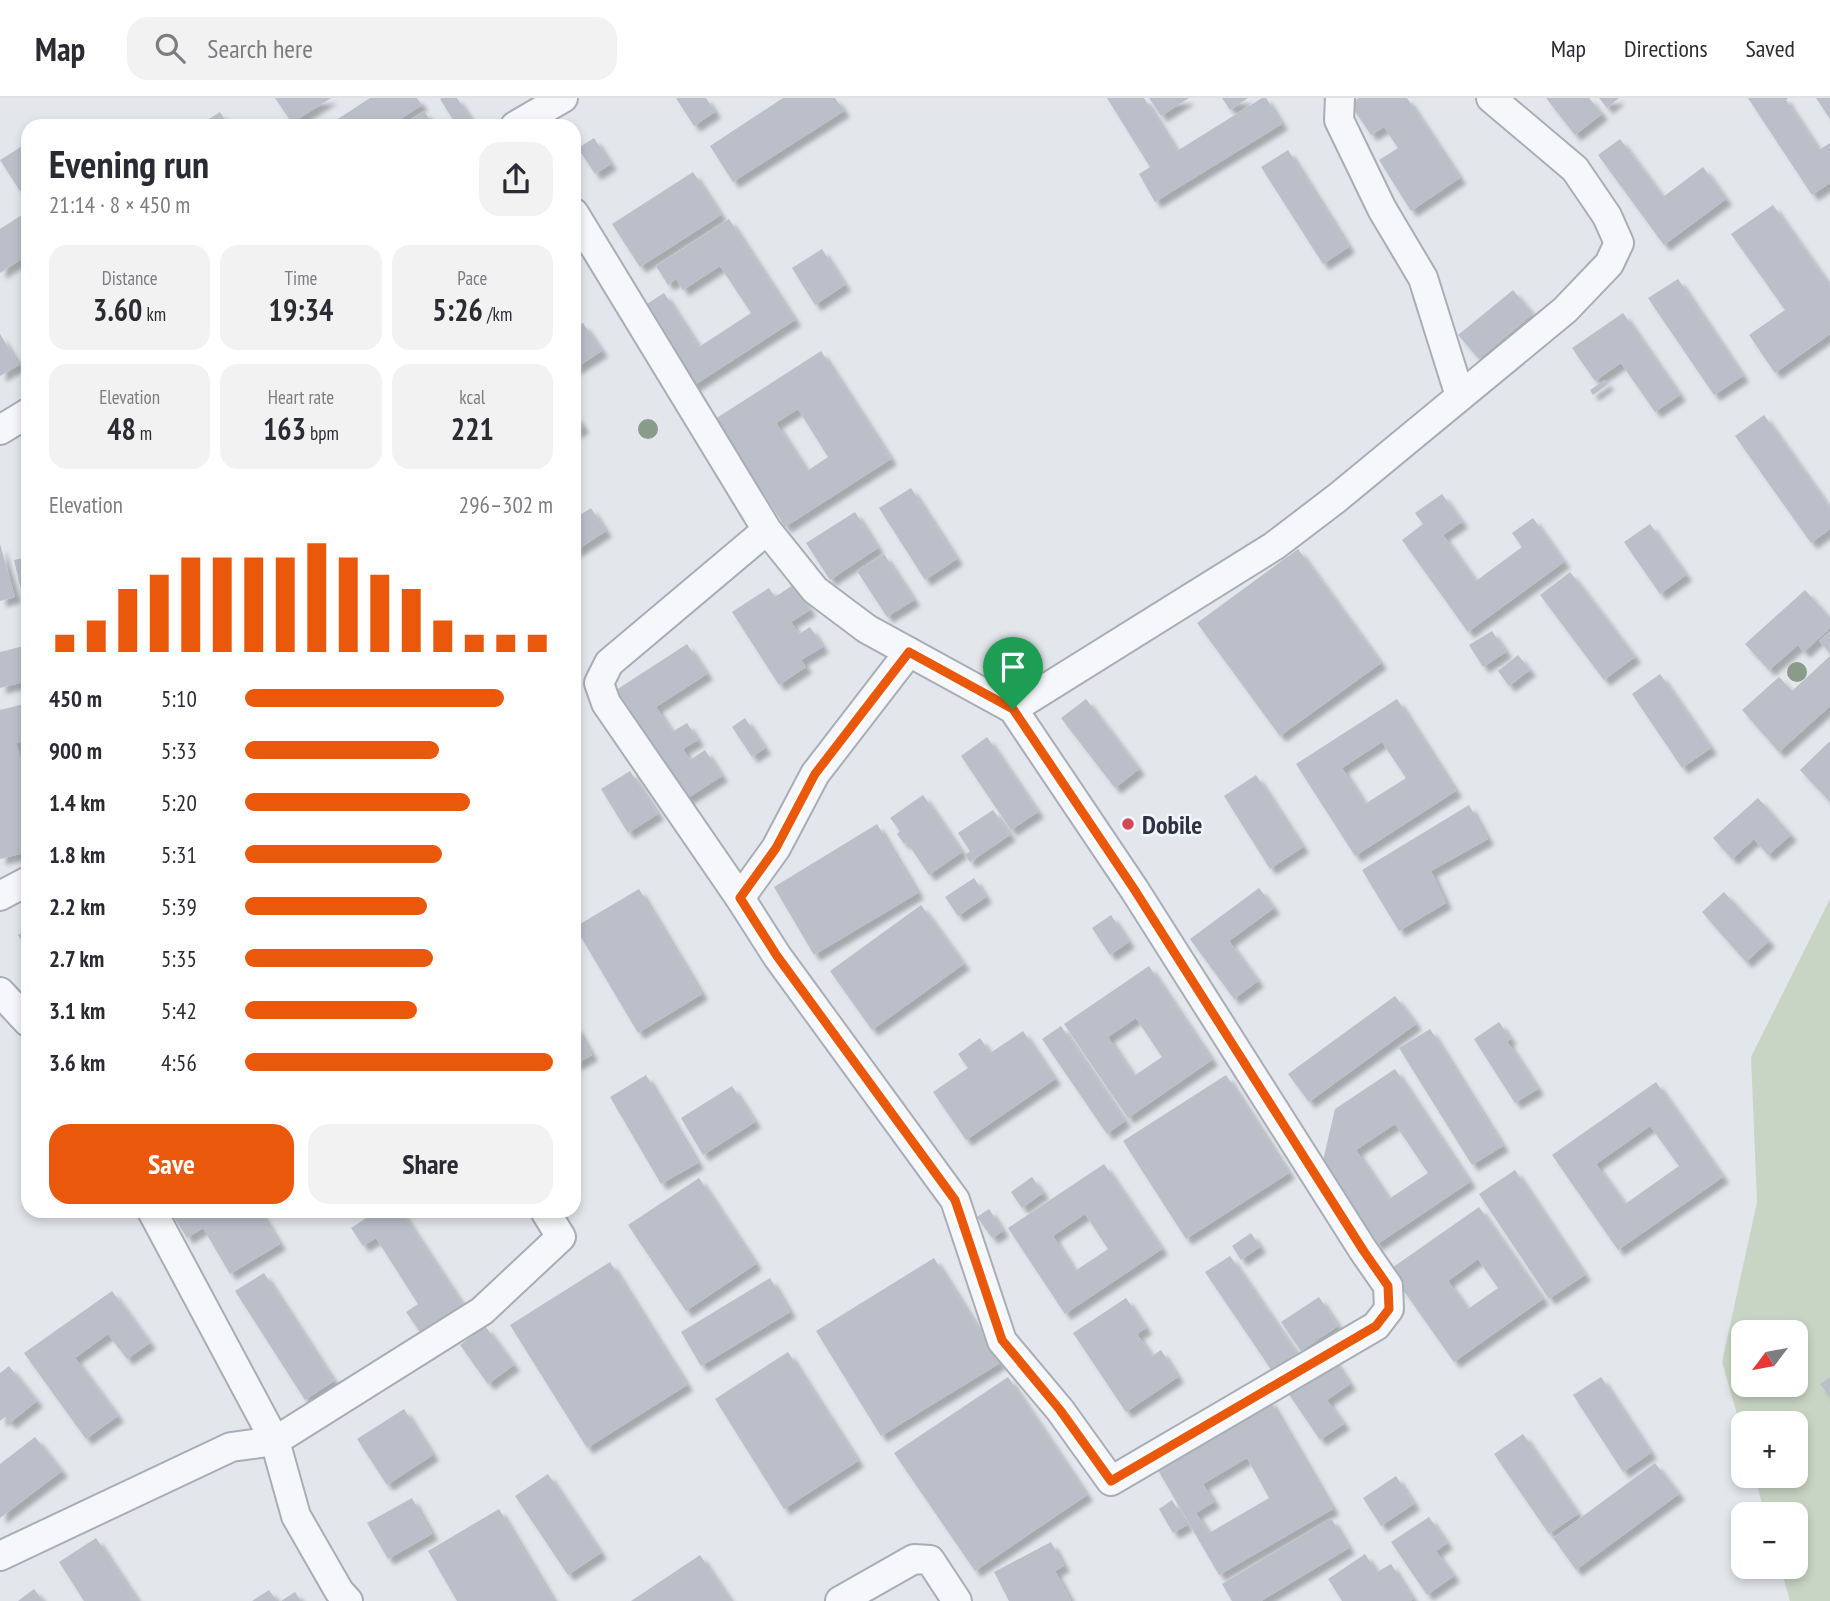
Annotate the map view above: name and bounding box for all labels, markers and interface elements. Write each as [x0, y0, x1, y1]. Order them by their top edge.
search box [127, 17, 617, 80]
text: Map [35, 27, 85, 70]
icon: search [151, 29, 189, 67]
text: Search here [207, 32, 313, 65]
text: Map [1551, 33, 1586, 64]
text: Directions [1624, 33, 1708, 64]
text: Saved [1746, 33, 1795, 64]
text: Evening run [49, 139, 209, 188]
button: share [479, 142, 553, 216]
text: 21:14 · 8 × 450 m [49, 190, 190, 219]
text: Distance [102, 266, 158, 290]
text: Time [285, 266, 317, 290]
text: Pace [457, 266, 487, 290]
text: 3.60 [93, 290, 142, 329]
text: 19:34 [269, 290, 333, 329]
text: 5:26 [432, 290, 483, 329]
text: km [142, 302, 166, 326]
text: /km [483, 302, 512, 326]
text: Elevation [99, 385, 160, 409]
text: Heart rate [268, 385, 334, 409]
text: kcal [459, 385, 485, 409]
text: 48 [107, 409, 136, 448]
text: 163 [263, 409, 306, 448]
text: 221 [451, 409, 494, 448]
text: m [136, 421, 152, 445]
text: bpm [306, 421, 339, 445]
text: Elevation [49, 490, 123, 519]
text: 296–302 m [459, 490, 553, 519]
pin [983, 637, 1043, 709]
icon: arrive [994, 648, 1032, 686]
text: 450 m [49, 684, 102, 713]
text: 5:10 [161, 684, 197, 713]
text: 900 m [49, 736, 102, 765]
text: 5:33 [161, 736, 197, 765]
text: 1.4 km [49, 788, 105, 817]
text: 5:20 [161, 788, 197, 817]
place label: Dobile [1142, 808, 1202, 841]
marker: Dobile [1120, 816, 1136, 832]
text: 1.8 km [49, 840, 105, 869]
text: 5:31 [161, 840, 197, 869]
text: 2.2 km [49, 892, 105, 921]
text: 5:39 [161, 892, 197, 921]
text: 2.7 km [49, 944, 104, 973]
text: 5:35 [161, 944, 197, 973]
text: 3.1 km [49, 996, 105, 1025]
text: 5:42 [161, 996, 197, 1025]
text: 3.6 km [49, 1048, 105, 1077]
text: 4:56 [161, 1048, 197, 1077]
button: Save [49, 1124, 294, 1204]
button: Share [308, 1124, 553, 1204]
north arrow [1731, 1320, 1808, 1396]
map controls [1731, 1320, 1808, 1579]
button: + [1731, 1411, 1808, 1488]
button: − [1731, 1502, 1808, 1579]

